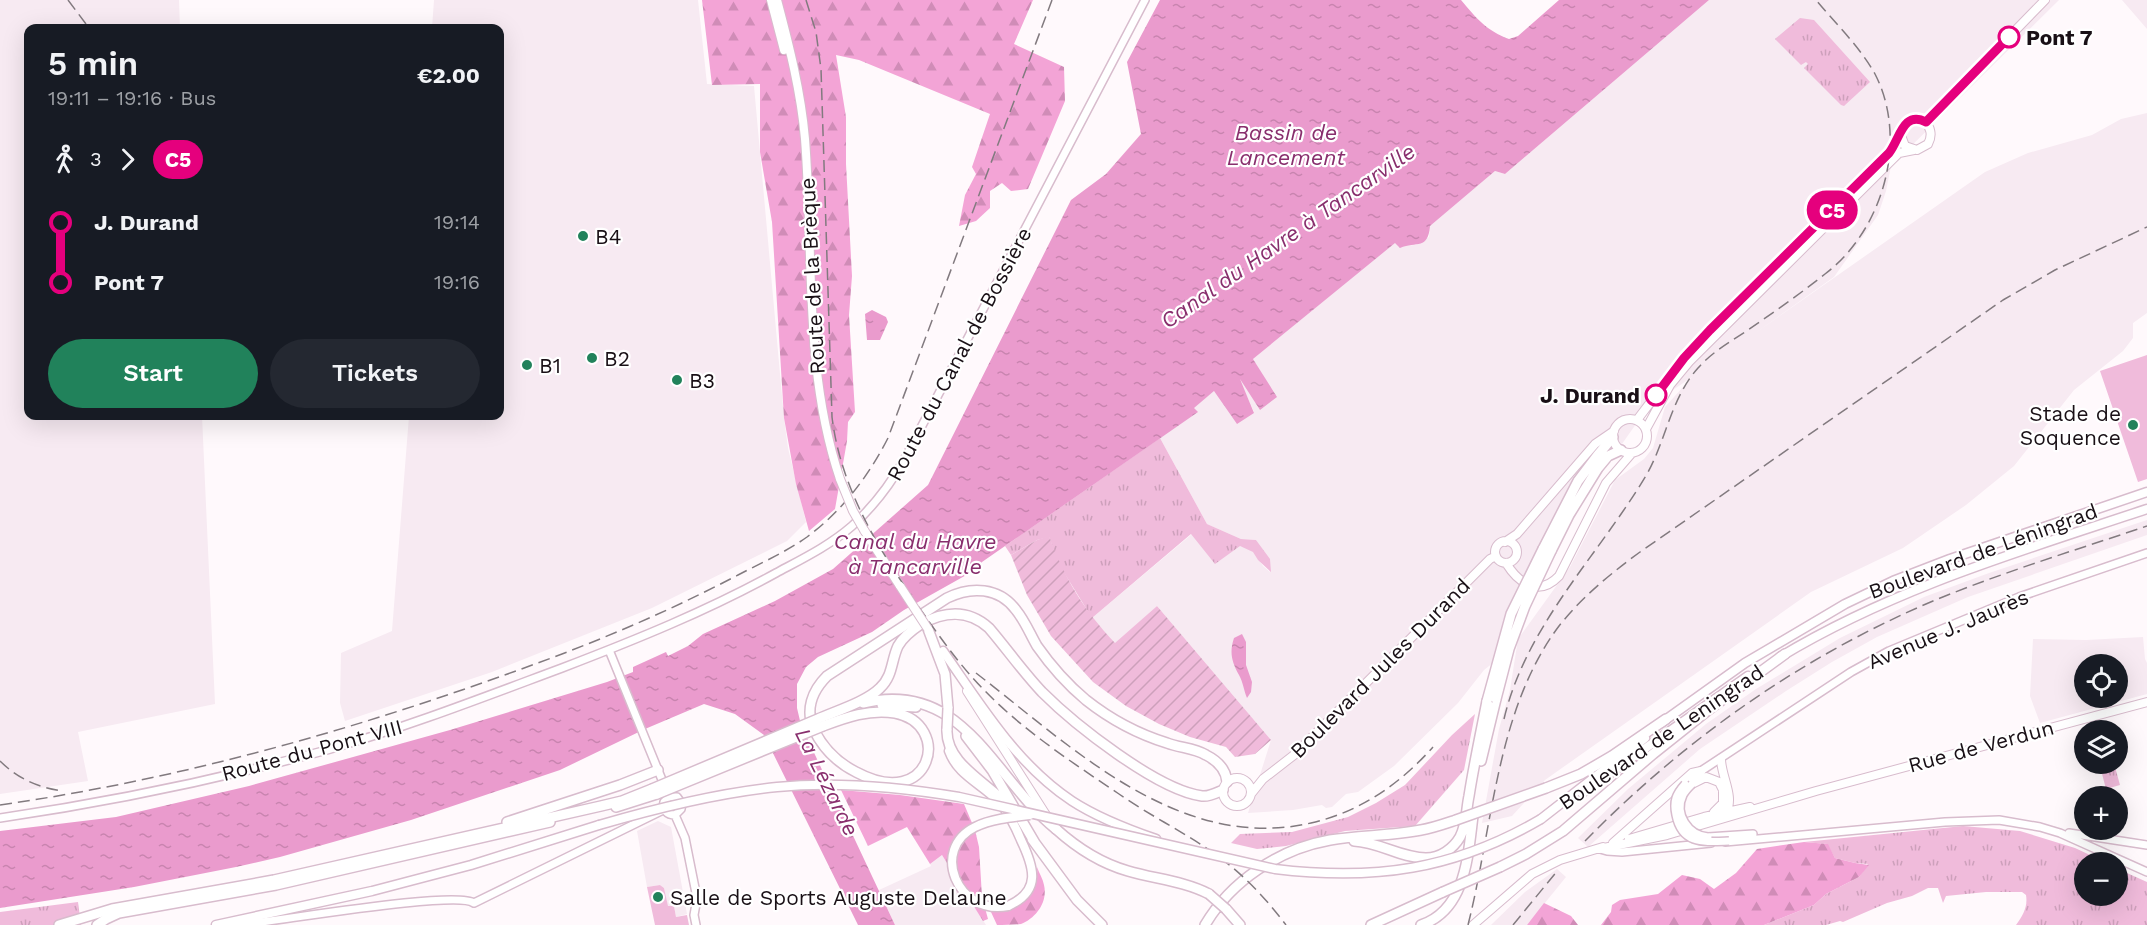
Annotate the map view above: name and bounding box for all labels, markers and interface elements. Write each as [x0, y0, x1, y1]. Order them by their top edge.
place label: Pont 7 [2026, 25, 2093, 50]
marker: Pont 7 [1998, 26, 2020, 48]
text: 5 min [48, 44, 138, 83]
text: €2.00 [417, 63, 480, 88]
text: 19:11 – 19:16 · Bus [48, 86, 216, 110]
water label: Bassin de Lancement [1227, 120, 1346, 170]
water label: Canal du Havre à Tancarville [1156, 138, 1420, 334]
icon: walk [48, 143, 81, 176]
icon: forward [111, 143, 144, 176]
text: 3 [90, 147, 102, 171]
text: C5 [165, 147, 191, 172]
street label: Route de la Brèque [794, 177, 830, 375]
line badge: C5 [1805, 190, 1859, 230]
text: C5 [1819, 198, 1845, 223]
text: J. Durand [94, 210, 199, 235]
text: 19:14 [434, 210, 480, 234]
street label: Route du Canal de Bossière [881, 223, 1037, 485]
place label: B4 [595, 224, 622, 249]
marker: B4 [576, 229, 590, 243]
text: Pont 7 [94, 270, 164, 295]
text: 19:16 [434, 270, 480, 294]
button: Start [48, 339, 258, 408]
button: Tickets [270, 339, 480, 408]
place label: B2 [604, 346, 630, 371]
marker: B2 [585, 351, 599, 365]
place label: B1 [539, 353, 561, 378]
marker: B1 [520, 358, 534, 372]
place label: B3 [689, 368, 715, 393]
marker: B3 [670, 373, 684, 387]
place label: J. Durand [1540, 383, 1640, 408]
marker: J. Durand [1645, 384, 1667, 406]
place label: Stade de Soquence [2020, 401, 2121, 450]
marker: Stade de Soquence [2126, 418, 2140, 432]
street label: Boulevard de Léningrad [1865, 498, 2101, 604]
water label: Canal du Havre à Tancarville [833, 529, 997, 579]
street label: Boulevard Jules Durand [1285, 573, 1475, 763]
street label: Avenue J. Jaurès [1864, 584, 2032, 674]
map controls [2074, 654, 2128, 906]
button: locate [2074, 654, 2128, 708]
street label: Boulevard de Leningrad [1554, 659, 1768, 815]
street label: Route du Pont VIII [219, 714, 405, 786]
street label: Rue de Verdun [1905, 715, 2057, 777]
button: layers [2074, 720, 2128, 774]
water label: La Lézarde [790, 724, 864, 840]
button: + [2074, 786, 2128, 840]
button: − [2074, 852, 2128, 906]
place label: Salle de Sports Auguste Delaune [670, 885, 1007, 910]
marker: Salle de Sports Auguste Delaune [651, 890, 665, 904]

